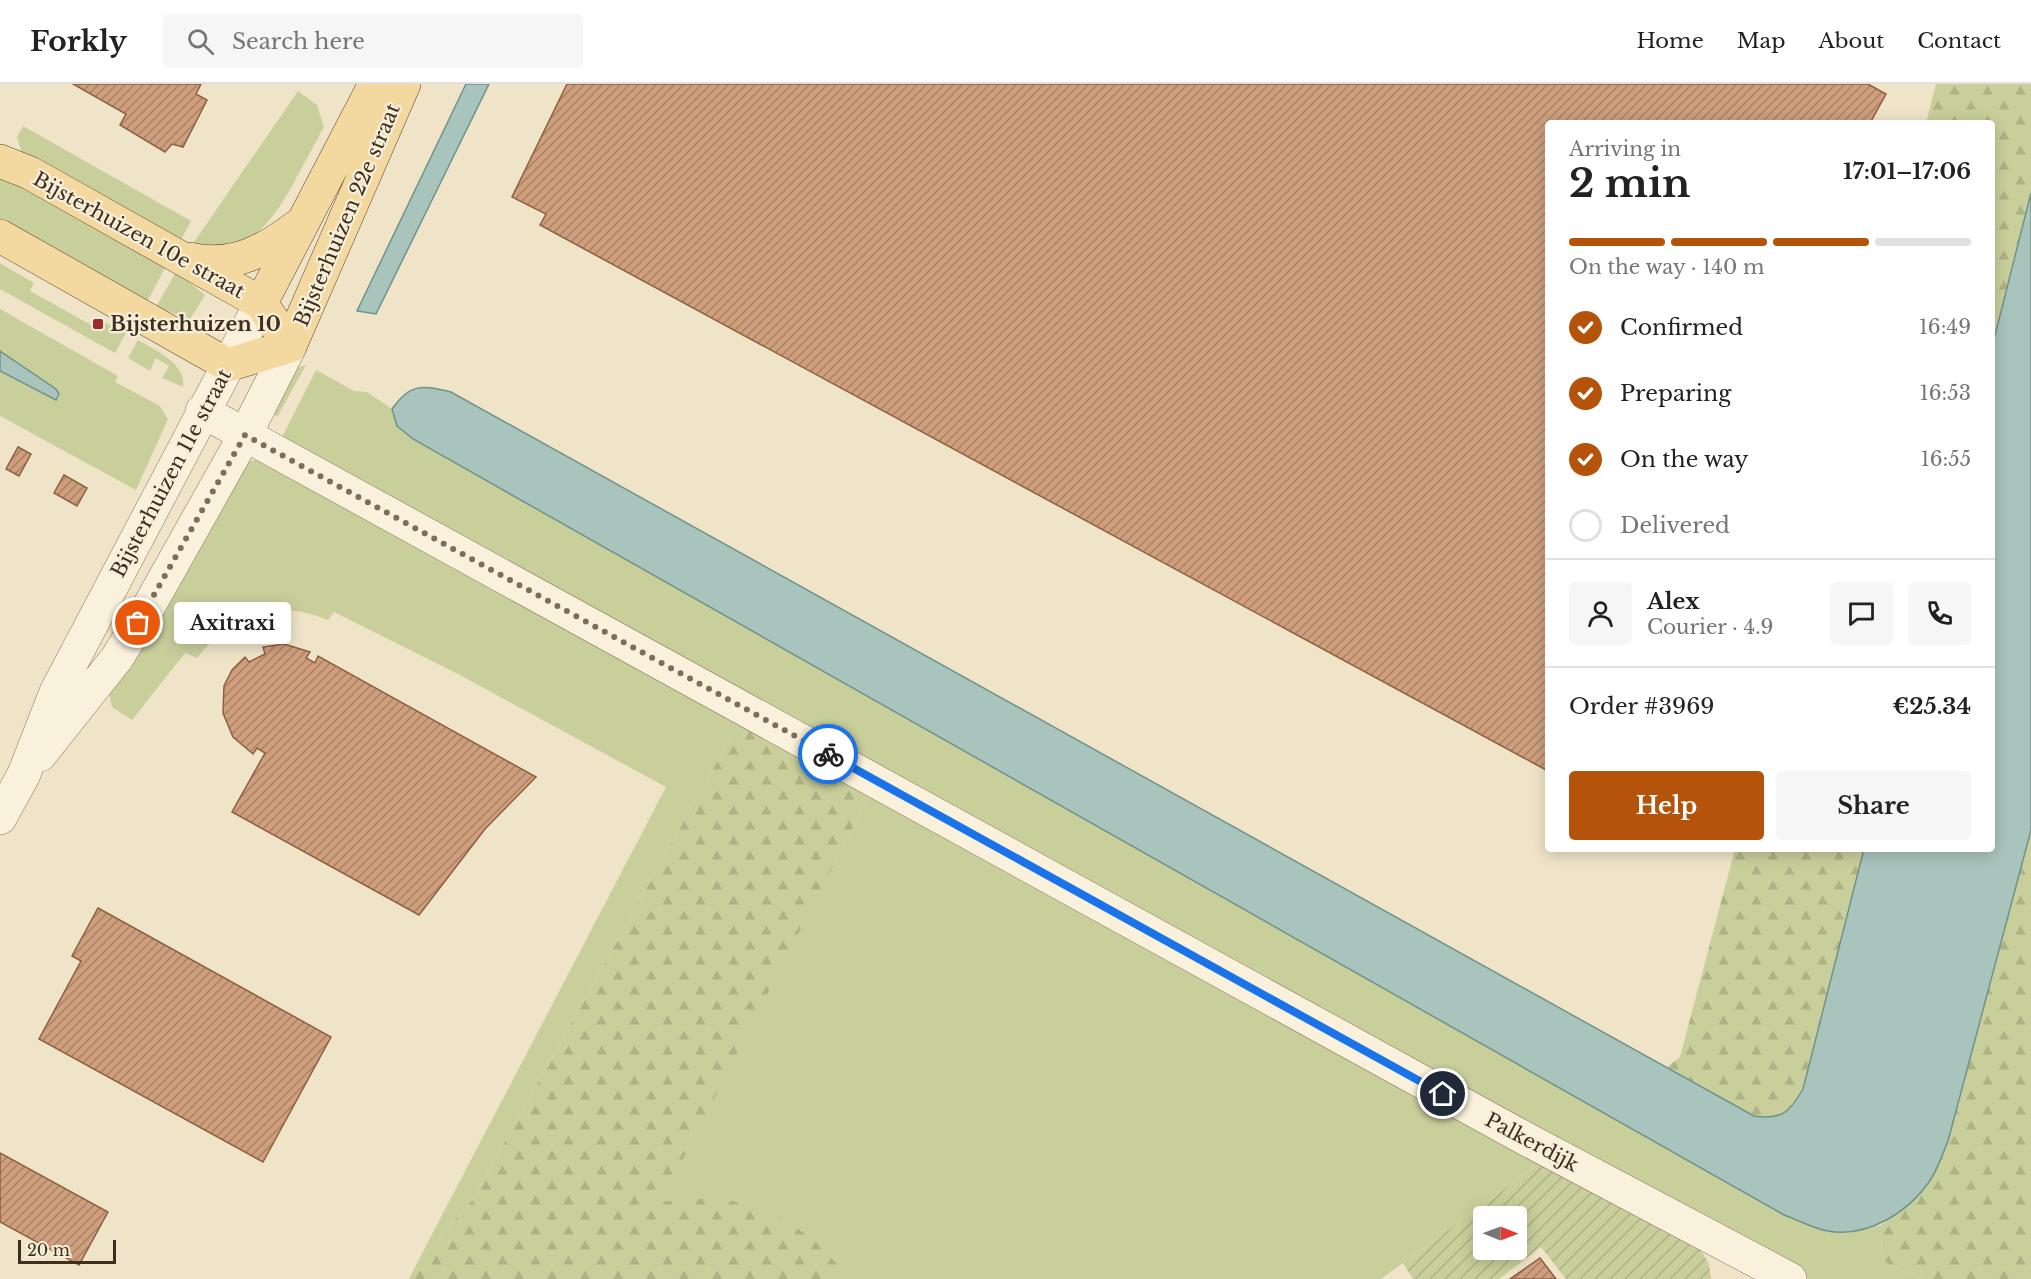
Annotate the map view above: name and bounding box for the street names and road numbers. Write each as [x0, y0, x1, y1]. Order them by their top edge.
street label: Bijsterhuizen 22e straat [289, 100, 405, 330]
street label: Bijsterhuizen 10e straat [29, 167, 249, 303]
street label: Bijsterhuizen 11e straat [106, 364, 236, 581]
street label: Palkerdijk [1481, 1107, 1583, 1177]

